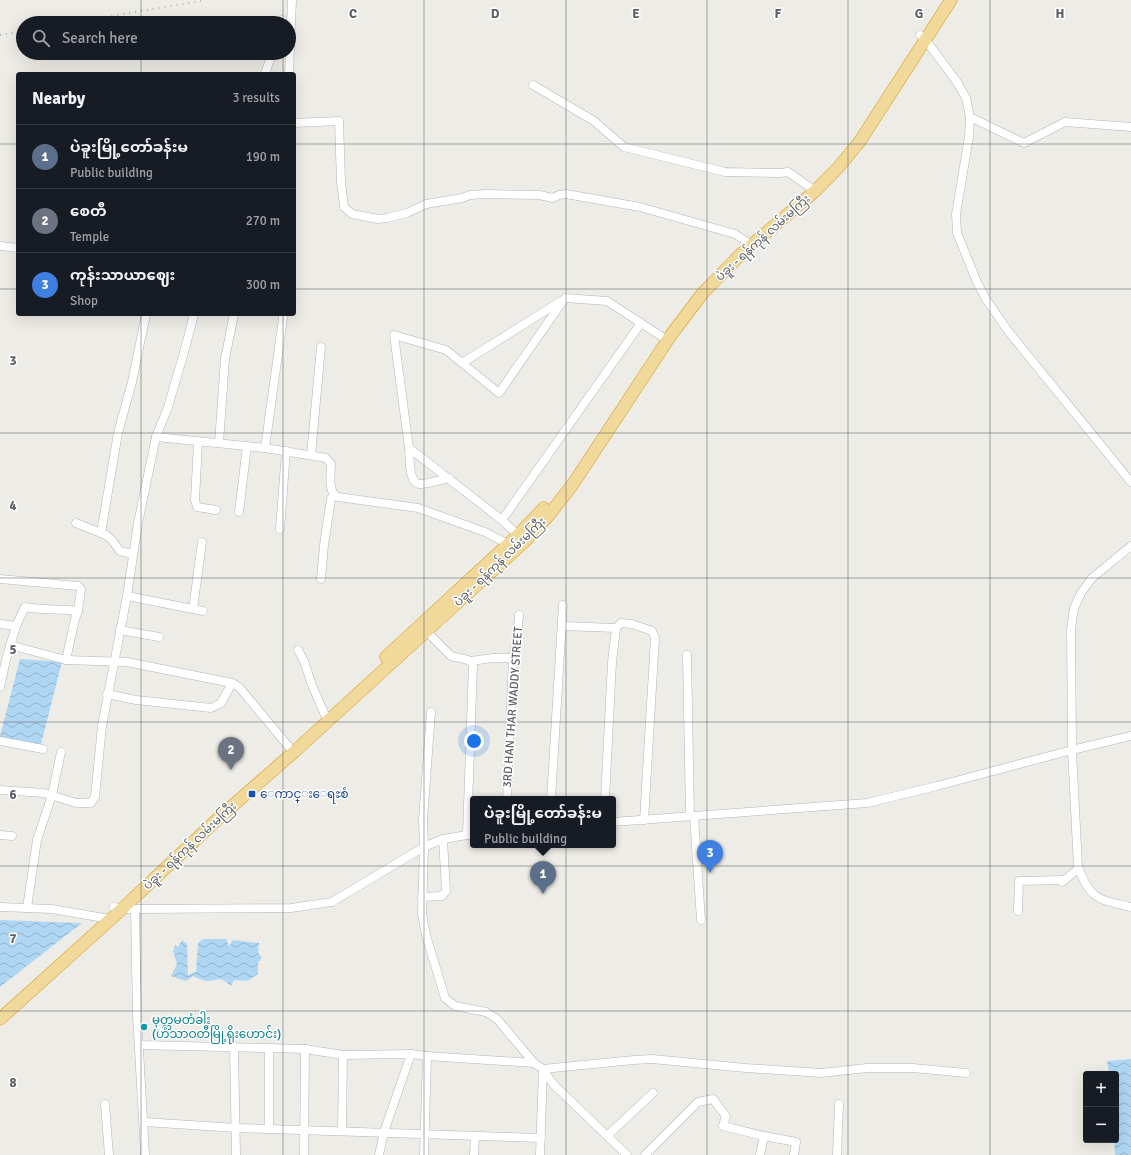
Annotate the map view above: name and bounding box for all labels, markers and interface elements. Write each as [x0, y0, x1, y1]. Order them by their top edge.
text: C [349, 6, 357, 22]
text: D [491, 6, 500, 22]
text: E [632, 6, 640, 22]
text: F [775, 6, 782, 22]
text: G [915, 6, 923, 22]
text: H [1056, 6, 1064, 22]
search box [16, 16, 296, 60]
icon: search [30, 27, 52, 49]
text: Search here [62, 29, 138, 47]
text: Nearby [32, 88, 85, 109]
text: 3 results [232, 90, 280, 106]
text: ပဲခူးမြို့တော်ခန်းမ [70, 138, 188, 156]
text: 1 [41, 149, 49, 165]
text: 190 m [246, 149, 280, 165]
text: Public building [70, 165, 153, 181]
street label: ပဲခူး - ရန်ကုန် လမ်းမကြီး [711, 190, 815, 286]
text: စေတီ [70, 202, 107, 220]
text: 2 [41, 213, 49, 229]
text: 270 m [246, 213, 280, 229]
text: Temple [70, 229, 109, 245]
text: ကုန်းသာယာဈေး [70, 266, 175, 284]
text: 3 [41, 277, 49, 293]
text: 300 m [246, 277, 280, 293]
text: Shop [70, 293, 98, 309]
text: 3 [9, 353, 17, 369]
text: 4 [9, 498, 17, 514]
street label: ပဲခူး - ရန်ကုန် လမ်းမကြီး [449, 513, 551, 611]
street label: 3RD HAN THAR WADDY STREET [500, 626, 526, 788]
text: 5 [9, 642, 17, 658]
your location [464, 731, 484, 751]
pin: 2 [218, 737, 244, 770]
text: 6 [9, 787, 17, 803]
place label: ေကာင္းေရႊစံ [260, 787, 349, 804]
marker: ေကာင္းေရႊစံ [247, 789, 257, 799]
popup [470, 796, 616, 848]
street label: ပဲခူး - ရန်ကုန် လမ်းမကြီး [139, 797, 241, 895]
text: ပဲခူးမြို့တော်ခန်းမ [484, 804, 602, 822]
text: Public building [484, 831, 567, 847]
pin: 3 [697, 840, 723, 873]
pin: 1 [530, 861, 556, 894]
text: 7 [9, 931, 17, 947]
place label: မုတ္တမတံခါး (ဟံသာဝတီမြို့ရိုးဟောင်း) [152, 1011, 281, 1044]
marker: မုတ္တမတံခါး (ဟံသာဝတီမြို့ရိုးဟောင်း) [139, 1022, 149, 1032]
map controls [1083, 1071, 1119, 1143]
button: + [1083, 1071, 1119, 1107]
text: 8 [9, 1075, 17, 1091]
button: − [1083, 1107, 1119, 1143]

